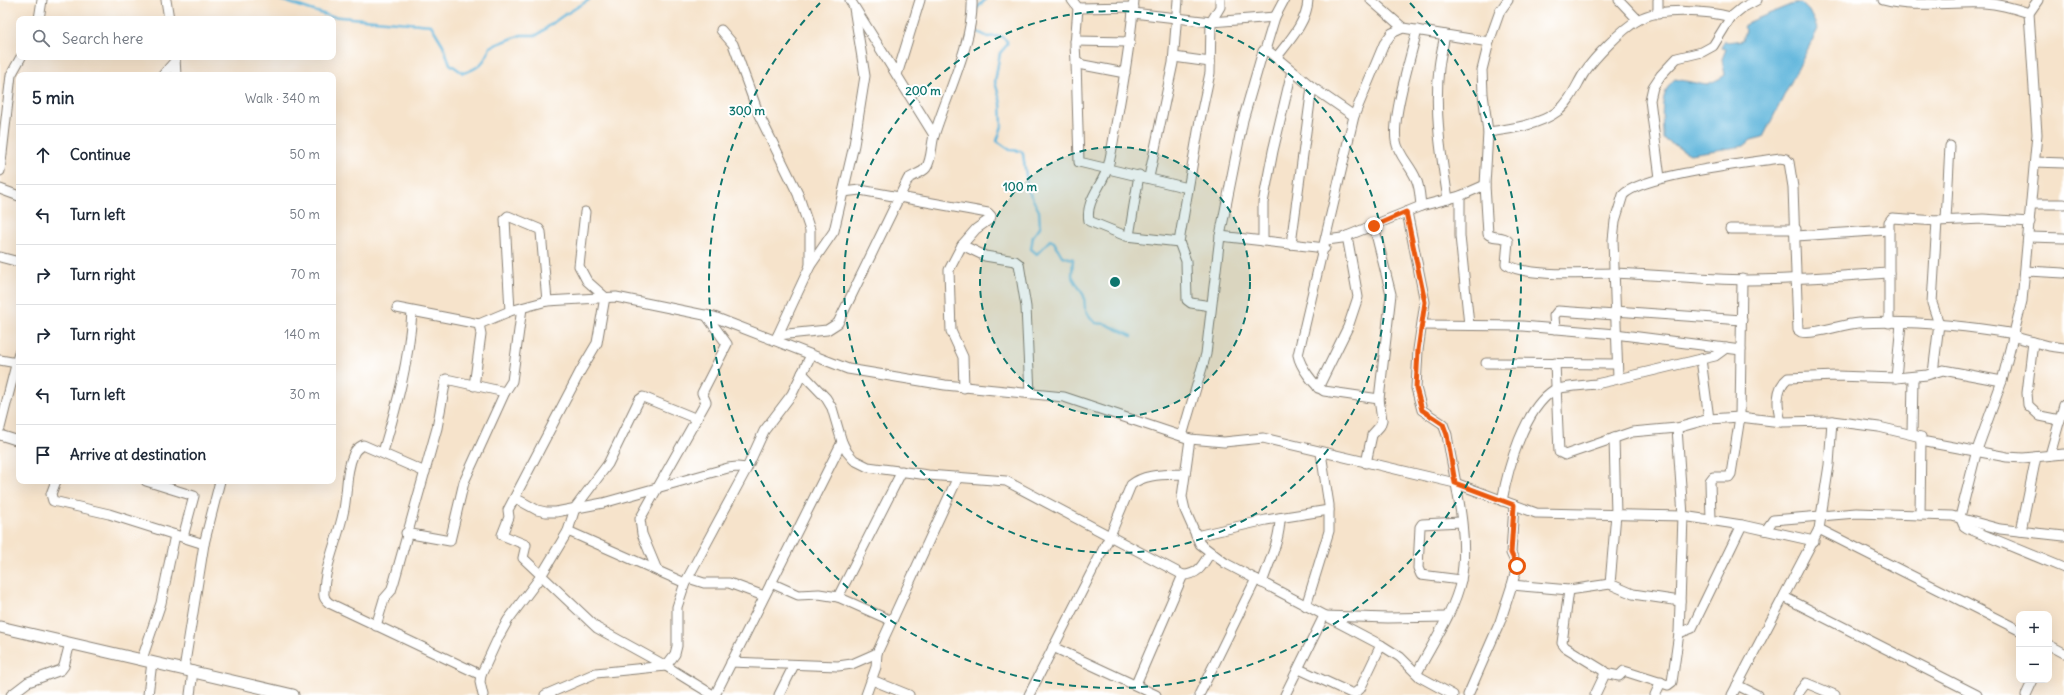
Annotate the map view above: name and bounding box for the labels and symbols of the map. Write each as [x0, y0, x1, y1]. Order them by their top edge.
text: 200 m [905, 83, 941, 98]
text: 300 m [729, 103, 765, 118]
text: 100 m [1003, 179, 1037, 194]
route end [1365, 217, 1383, 235]
centre of rings [1108, 275, 1122, 289]
route start [1508, 557, 1526, 575]

